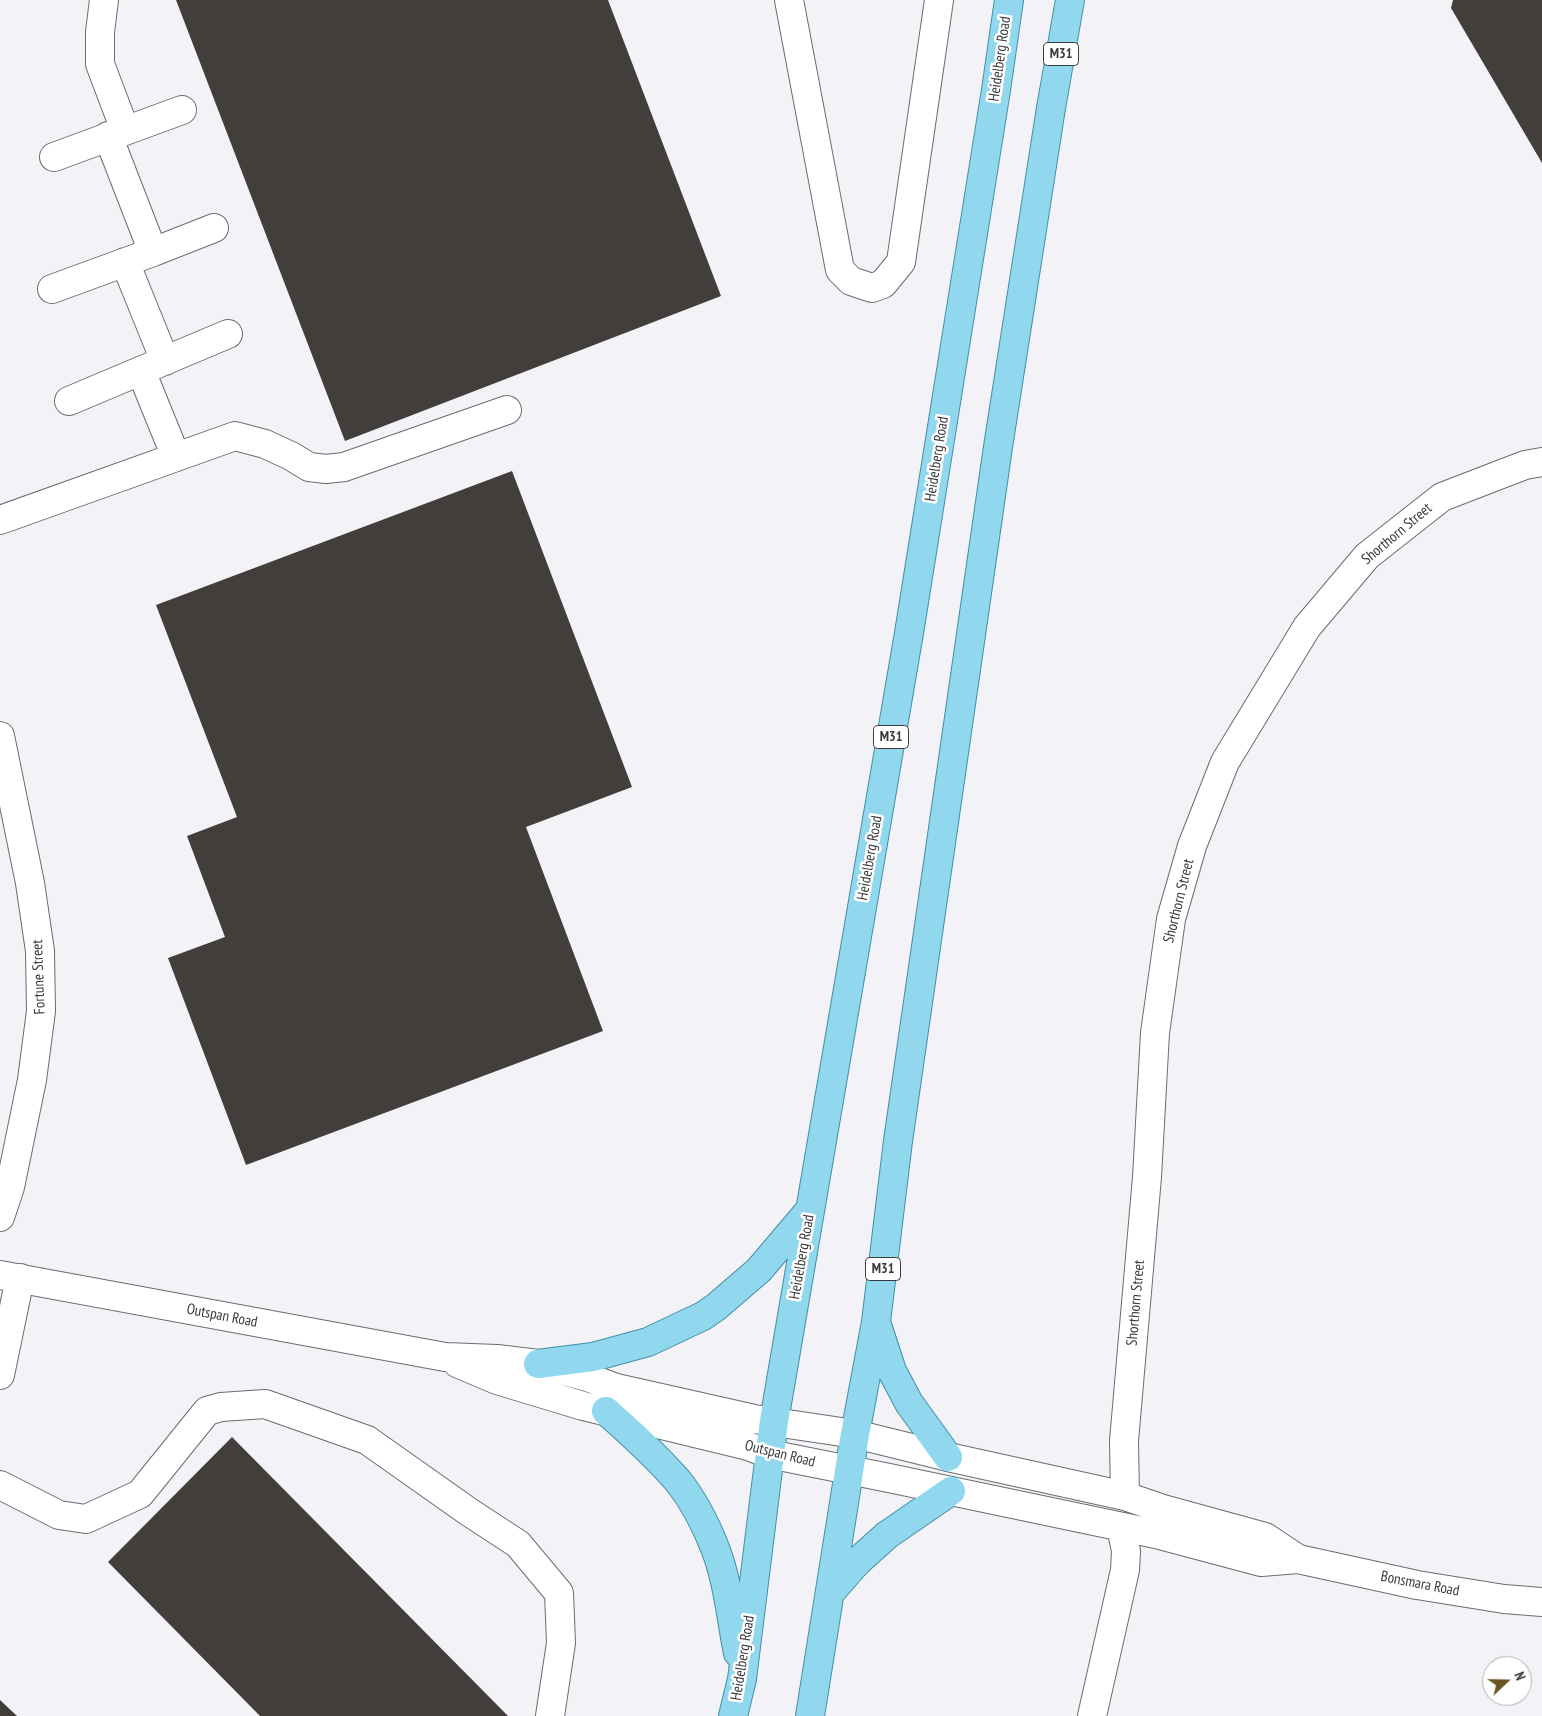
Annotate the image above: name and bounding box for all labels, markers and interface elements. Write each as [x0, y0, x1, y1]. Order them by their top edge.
street label: Heidelberg Road [985, 15, 1015, 103]
road number: M31 [1044, 42, 1078, 66]
street label: Heidelberg Road [921, 415, 953, 503]
street label: Shorthorn Street [1358, 499, 1436, 569]
road number: M31 [874, 726, 908, 749]
street label: Heidelberg Road [854, 814, 886, 902]
street label: Shorthorn Street [1160, 857, 1198, 945]
street label: Fortune Street [29, 939, 49, 1015]
street label: Heidelberg Road [786, 1213, 818, 1301]
road number: M31 [866, 1258, 900, 1280]
street label: Shorthorn Street [1123, 1259, 1149, 1347]
street label: Outspan Road [185, 1300, 259, 1332]
street label: Outspan Road [743, 1437, 817, 1471]
street label: Bonsmara Road [1379, 1568, 1461, 1600]
street label: Heidelberg Road [727, 1614, 759, 1702]
north arrow [1482, 1656, 1532, 1706]
text: N [1510, 1669, 1530, 1683]

